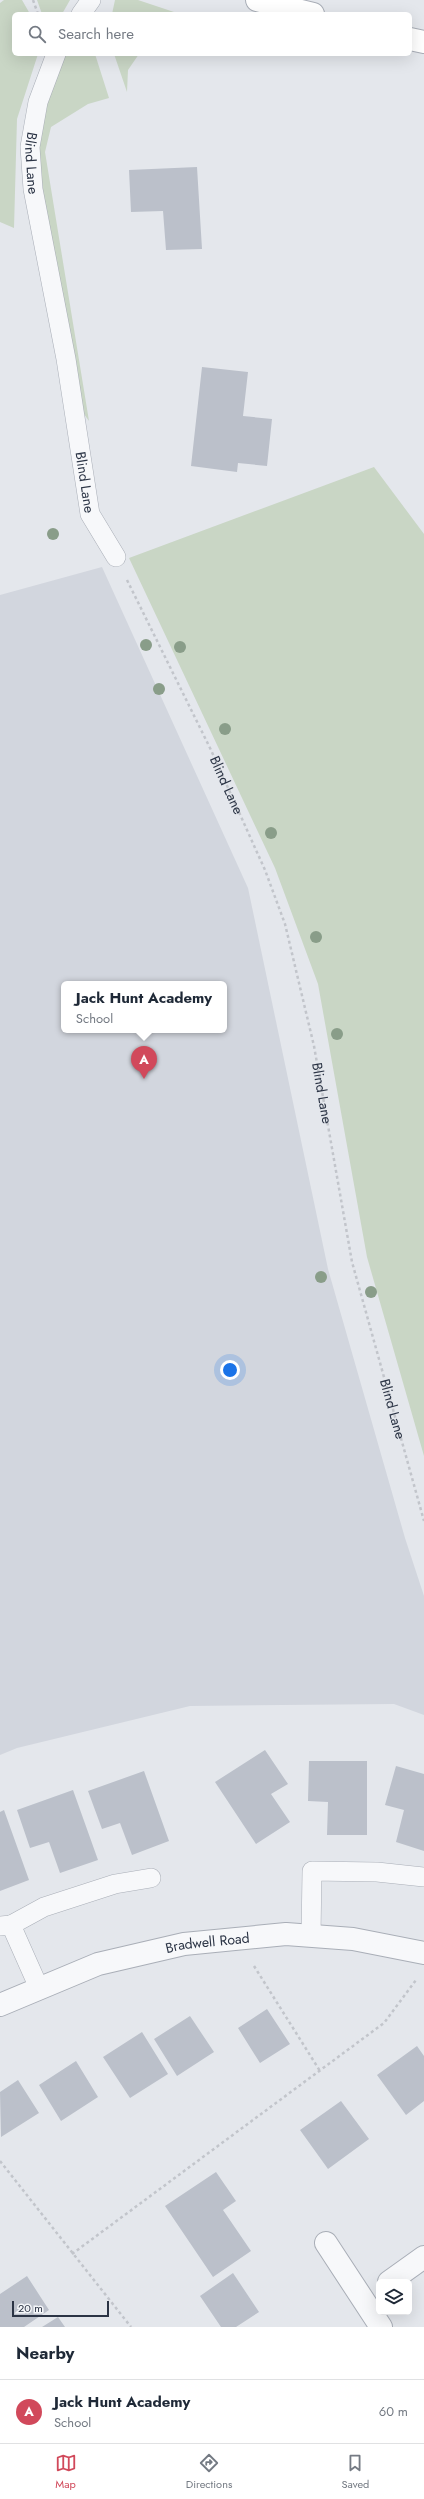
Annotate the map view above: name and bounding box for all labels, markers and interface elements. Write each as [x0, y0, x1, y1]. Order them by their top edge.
search box [12, 12, 412, 56]
icon: search [26, 23, 48, 45]
text: Search here [58, 23, 134, 45]
street label: Blind Lane [20, 131, 44, 196]
street label: Blind Lane [70, 450, 100, 514]
street label: Blind Lane [205, 753, 249, 817]
popup [61, 981, 227, 1033]
text: Jack Hunt Academy [76, 987, 212, 1009]
text: School [76, 1009, 113, 1028]
pin: A [131, 1046, 157, 1079]
street label: Blind Lane [307, 1061, 337, 1125]
your location [220, 1360, 240, 1380]
street label: Blind Lane [375, 1376, 411, 1441]
street label: Bradwell Road [163, 1928, 251, 1958]
map controls [376, 2279, 412, 2315]
button: layers [376, 2279, 412, 2315]
scale bar [12, 2299, 109, 2318]
text: 20 m [18, 2300, 43, 2316]
text: Nearby [16, 2341, 74, 2365]
text: Jack Hunt Academy [54, 2391, 190, 2413]
text: A [24, 2402, 34, 2421]
text: 60 m [379, 2402, 408, 2421]
text: School [54, 2413, 91, 2432]
tab: Map [55, 2452, 77, 2492]
tab: Directions [186, 2452, 232, 2492]
tab: Saved [342, 2452, 369, 2492]

